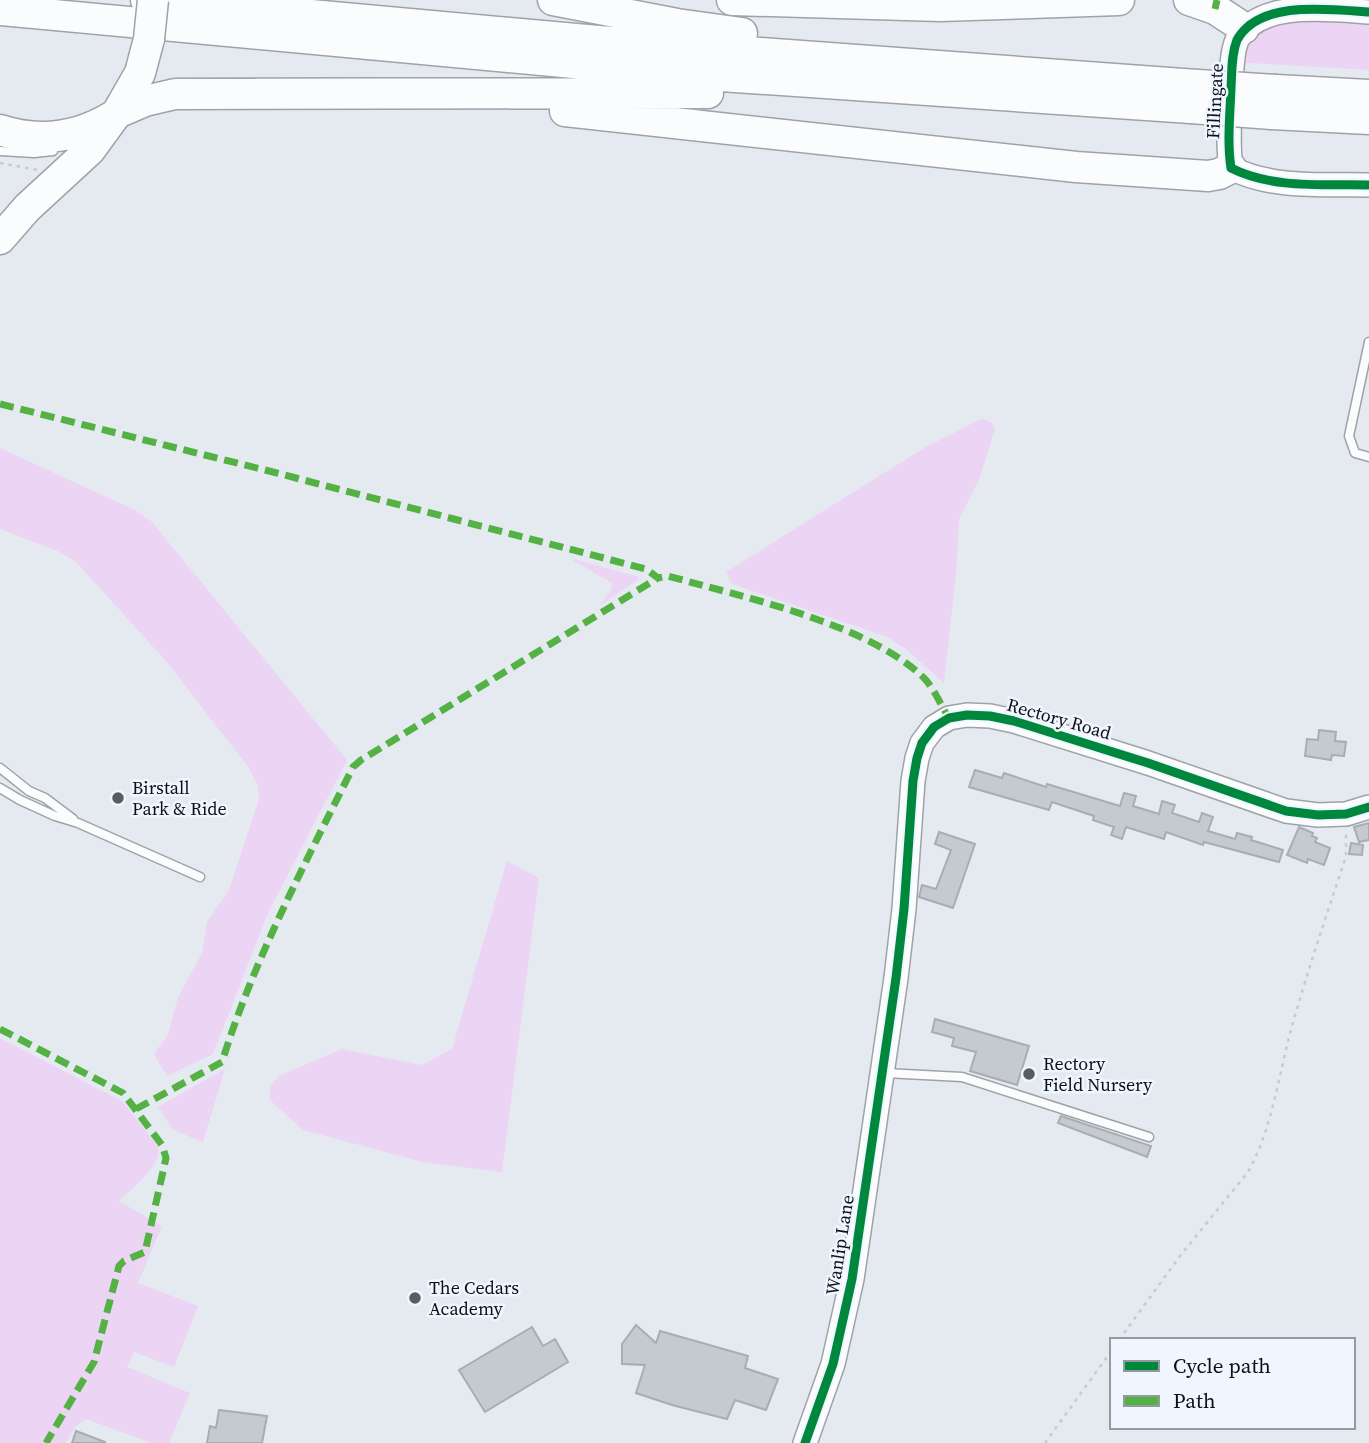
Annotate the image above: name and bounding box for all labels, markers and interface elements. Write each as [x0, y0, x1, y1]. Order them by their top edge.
street label: Fillingate [1200, 62, 1229, 139]
street label: Rectory Road [1004, 692, 1114, 745]
place label: Birstall Park & Ride [132, 775, 227, 821]
marker: Birstall Park & Ride [110, 790, 126, 806]
place label: Rectory Field Nursery [1043, 1051, 1153, 1097]
marker: Rectory Field Nursery [1021, 1066, 1037, 1082]
street label: Wanlip Lane [819, 1193, 860, 1297]
place label: The Cedars Academy [429, 1275, 519, 1321]
marker: The Cedars Academy [407, 1290, 423, 1306]
legend [1110, 1338, 1355, 1429]
text: Cycle path [1173, 1351, 1271, 1380]
text: Path [1173, 1386, 1216, 1415]

